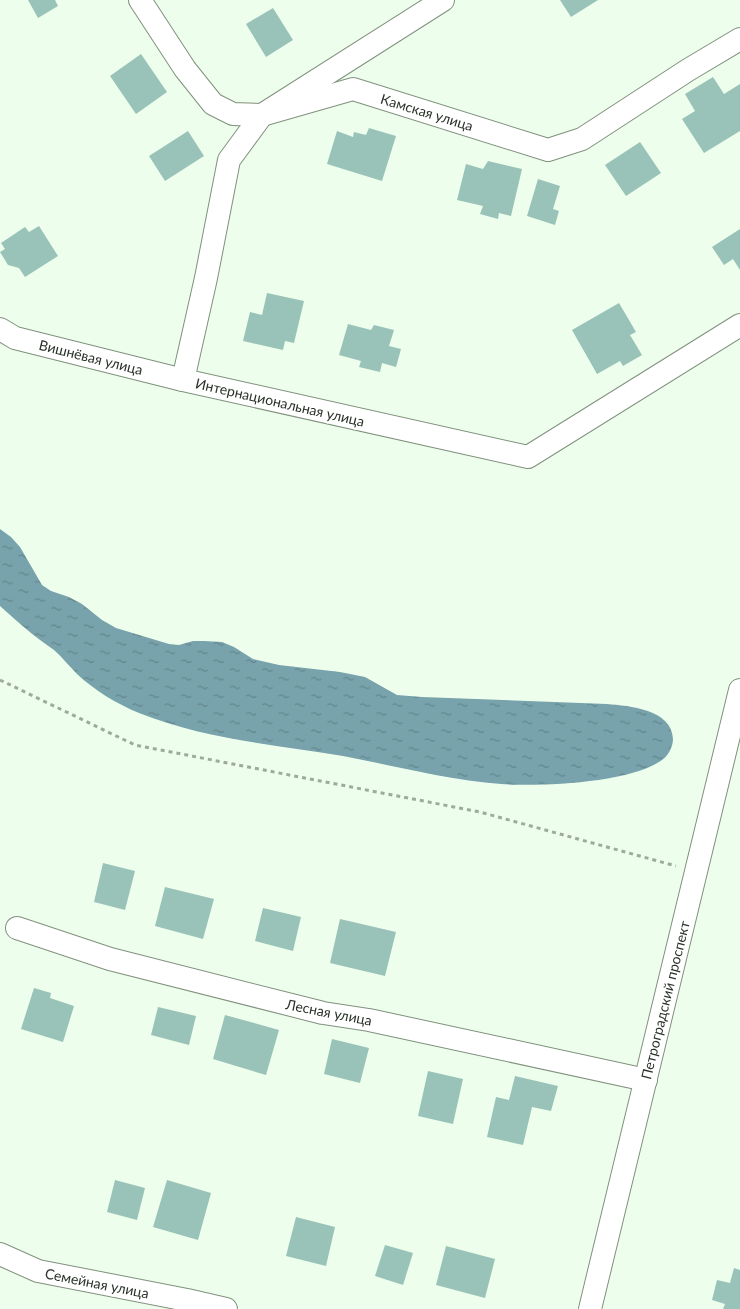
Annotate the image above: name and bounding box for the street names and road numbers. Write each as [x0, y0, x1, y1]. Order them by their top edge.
street label: Камская улица [379, 90, 475, 134]
street label: Вишнёвая улица [37, 336, 145, 378]
street label: Интернациональная улица [194, 374, 366, 430]
street label: Петроградский проспект [637, 919, 693, 1081]
street label: Лесная улица [283, 995, 374, 1029]
street label: Семейная улица [44, 1265, 150, 1301]

